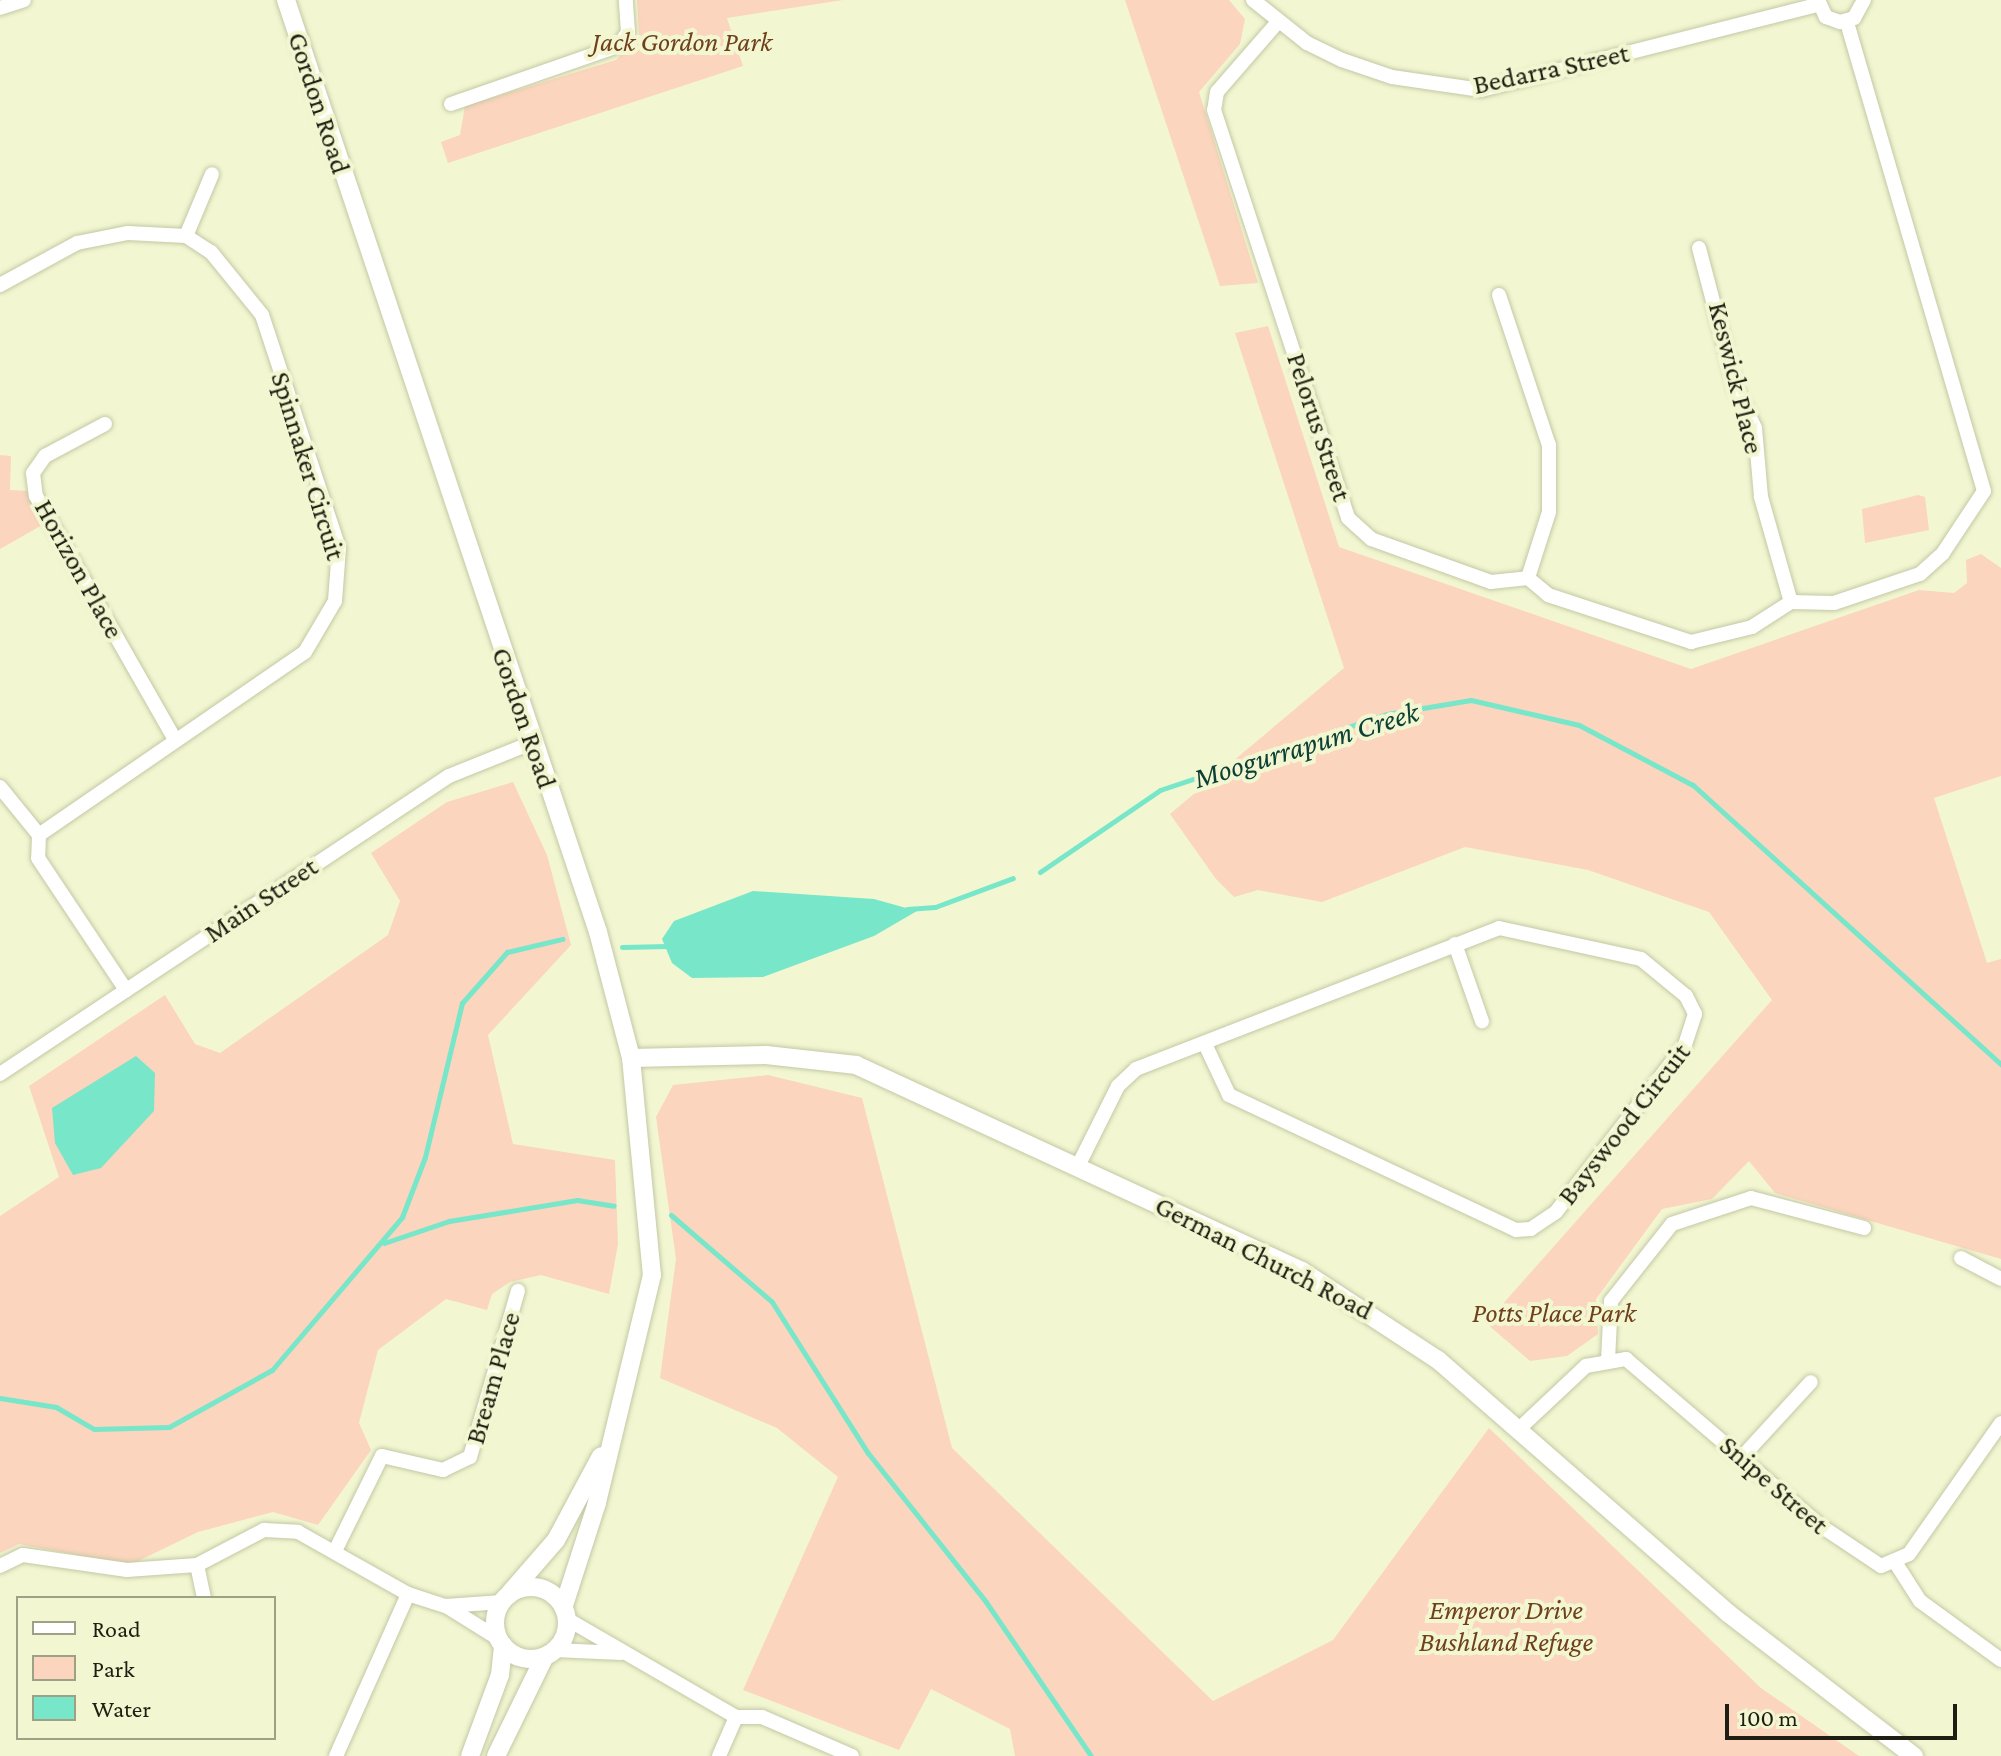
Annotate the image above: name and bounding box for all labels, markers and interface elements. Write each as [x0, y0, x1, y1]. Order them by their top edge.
park label: Jack Gordon Park [592, 25, 772, 59]
street label: Gordon Road [280, 28, 358, 178]
street label: Bedarra Street [1470, 36, 1632, 102]
street label: Keswick Place [1701, 299, 1771, 457]
street label: Pelorus Street [1279, 349, 1359, 505]
street label: Spinnaker Circuit [263, 368, 353, 564]
street label: Horizon Place [27, 494, 131, 644]
street label: Gordon Road [484, 643, 564, 793]
water label: Moogurrapum Creek [1189, 694, 1423, 796]
street label: Main Street [198, 850, 324, 950]
street label: Bayswood Circuit [1550, 1036, 1698, 1212]
street label: German Church Road [1149, 1189, 1379, 1327]
park label: Potts Place Park [1472, 1296, 1636, 1330]
street label: Bream Place [458, 1308, 528, 1448]
street label: Snipe Street [1713, 1429, 1835, 1541]
park label: Emperor Drive Bushland Refuge [1419, 1593, 1593, 1659]
legend [16, 1596, 276, 1740]
text: Road [92, 1615, 141, 1642]
text: Park [92, 1655, 135, 1682]
scale bar [1729, 1688, 1961, 1738]
text: Water [92, 1695, 151, 1722]
text: 100 m [1739, 1704, 1798, 1731]

